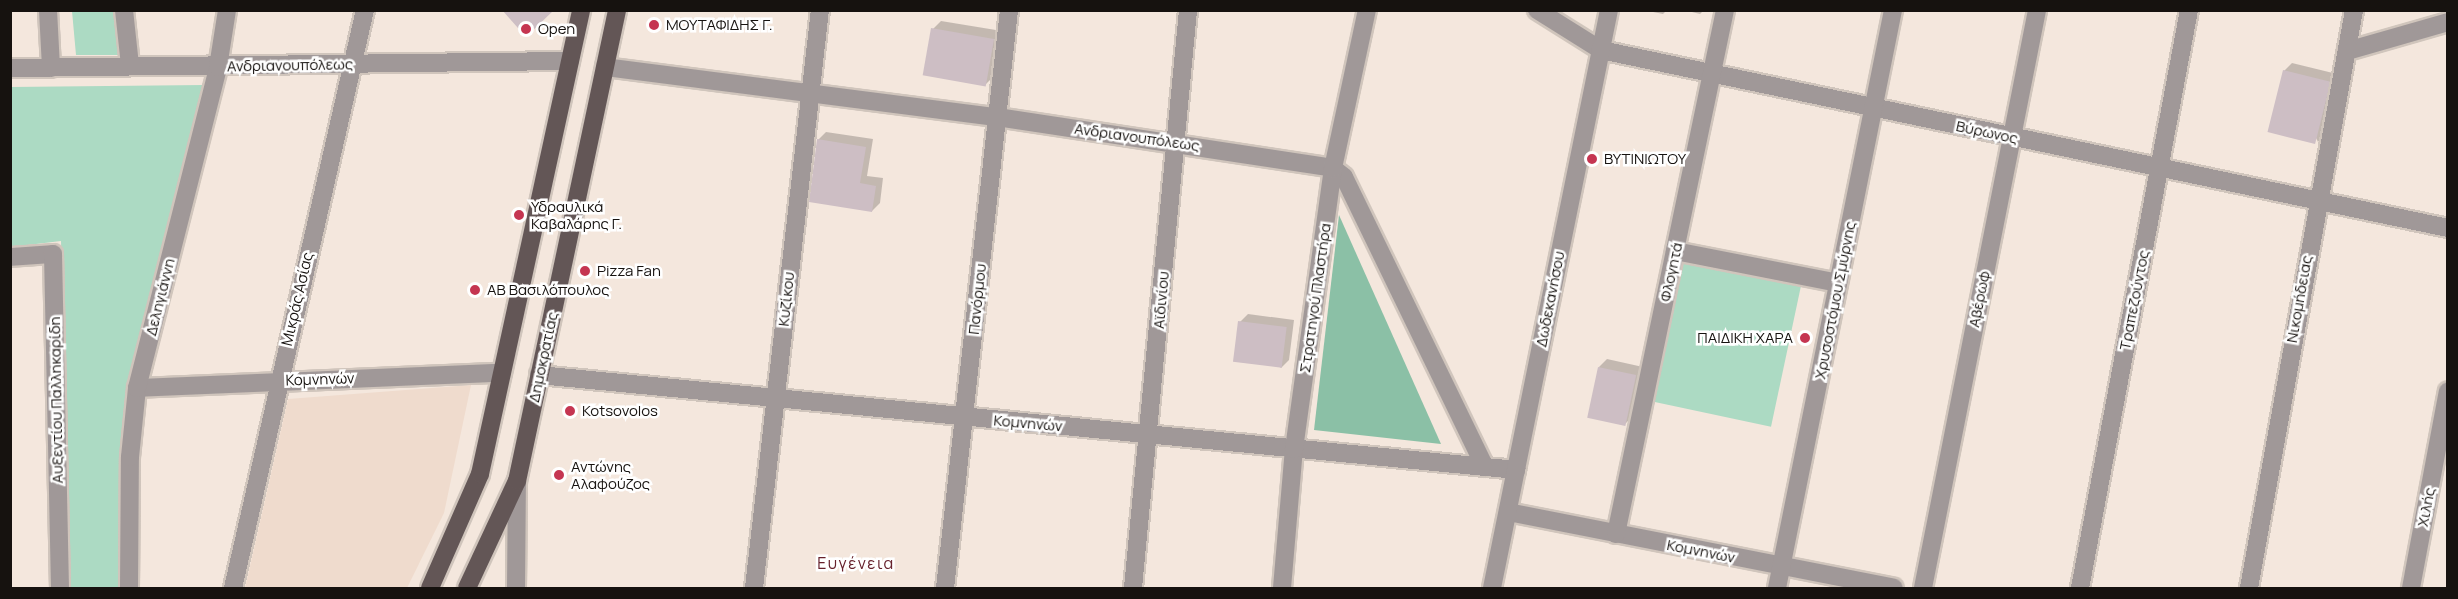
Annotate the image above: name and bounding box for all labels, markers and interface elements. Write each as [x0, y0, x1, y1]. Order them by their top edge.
place label: ΜΟΥΤΑΦΙΔΗΣ Γ. [666, 16, 773, 34]
marker: ΜΟΥΤΑΦΙΔΗΣ Γ. [647, 18, 661, 32]
place label: Open [538, 20, 575, 38]
marker: Open [519, 22, 533, 36]
street label: Ανδριανουπόλεως [227, 55, 353, 75]
street label: Βύρωνος [1954, 117, 2020, 147]
street label: Ανδριανουπόλεως [1073, 119, 1201, 155]
place label: ΒΥΤΙΝΙΩΤΟΥ [1604, 150, 1686, 168]
marker: ΒΥΤΙΝΙΩΤΟΥ [1585, 152, 1599, 166]
place label: Υδραυλικά Καβαλάρης Γ. [531, 197, 622, 232]
marker: Υδραυλικά Καβαλάρης Γ. [512, 208, 526, 222]
street label: Χρυσοστόμου Σμύρνης [1811, 220, 1859, 380]
street label: Στρατηγού Πλαστήρα [1296, 222, 1334, 374]
street label: Φλογητά [1656, 241, 1686, 303]
street label: Τραπεζούντος [2115, 248, 2153, 352]
street label: Μικράς Ασίας [277, 250, 317, 348]
street label: Δωδεκανήσου [1532, 250, 1568, 348]
street label: Νικομήδειας [2282, 254, 2316, 344]
street label: Δεληγιάννη [142, 256, 178, 338]
place label: Pizza Fan [597, 262, 661, 280]
street label: Πανόρμου [964, 263, 990, 335]
marker: Pizza Fan [578, 264, 592, 278]
street label: Αβέρωφ [1965, 269, 1993, 329]
street label: Αϊδινίου [1150, 270, 1172, 330]
street label: Κυζίκου [774, 271, 798, 327]
place label: ΑΒ Βασιλόπουλος [487, 281, 610, 299]
marker: ΑΒ Βασιλόπουλος [468, 283, 482, 297]
street label: Δημοκρατίας [525, 310, 561, 404]
street label: Αυξεντίου Παλληκαρίδη [46, 316, 66, 484]
place label: ΠΑΙΔΙΚΗ ΧΑΡΑ [1697, 329, 1793, 347]
marker: ΠΑΙΔΙΚΗ ΧΑΡΑ [1798, 331, 1812, 345]
street label: Κομνηνών [285, 369, 355, 389]
place label: Kotsovolos [582, 402, 658, 420]
marker: Kotsovolos [563, 404, 577, 418]
street label: Κομνηνών [993, 411, 1063, 435]
place label: Αντώνης Αλαφούζος [571, 457, 650, 492]
marker: Αντώνης Αλαφούζος [552, 468, 566, 482]
street label: Χιλής [2413, 486, 2439, 528]
street label: Κομνηνών [1665, 536, 1737, 566]
district label: Ευγένεια [817, 553, 895, 573]

